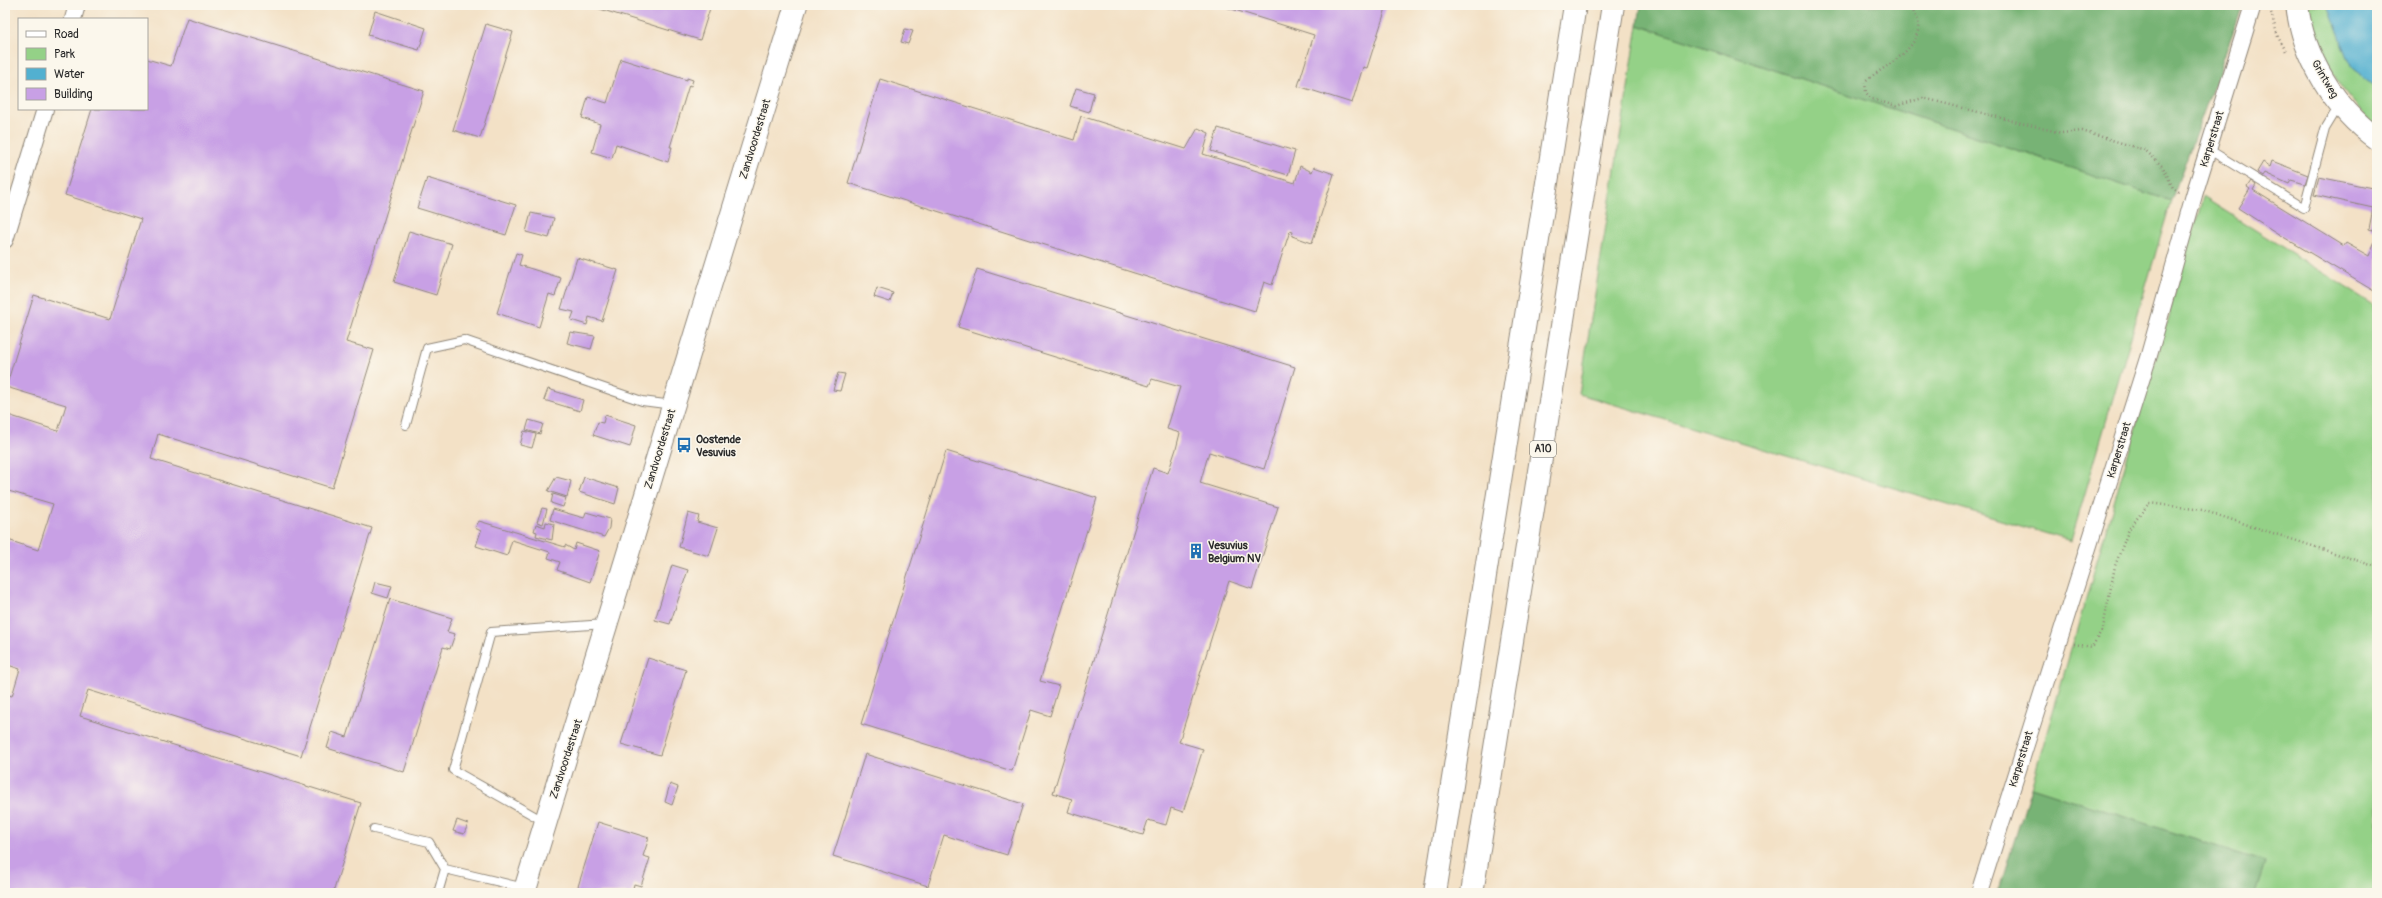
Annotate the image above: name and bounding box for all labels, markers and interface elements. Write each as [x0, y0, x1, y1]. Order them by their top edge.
legend [18, 18, 148, 110]
text: Road [54, 27, 79, 42]
text: Park [54, 47, 75, 62]
street label: Grintweg [2309, 58, 2341, 101]
text: Water [54, 67, 85, 82]
text: Building [54, 87, 93, 102]
street label: Zandvoordestraat [737, 97, 773, 181]
street label: Karperstraat [2197, 109, 2227, 169]
street label: Zandvoordestraat [642, 407, 678, 491]
street label: Karperstraat [2104, 420, 2134, 480]
place label: Oostende Vesuvius [696, 433, 741, 459]
bus stop icon: Oostende Vesuvius [675, 436, 693, 454]
road number: A10 [1530, 441, 1556, 457]
place label: Vesuvius Belgium NV [1208, 539, 1262, 565]
building icon: Vesuvius Belgium NV [1187, 542, 1205, 560]
street label: Zandvoordestraat [547, 717, 585, 800]
street label: Karperstraat [2006, 729, 2036, 789]

